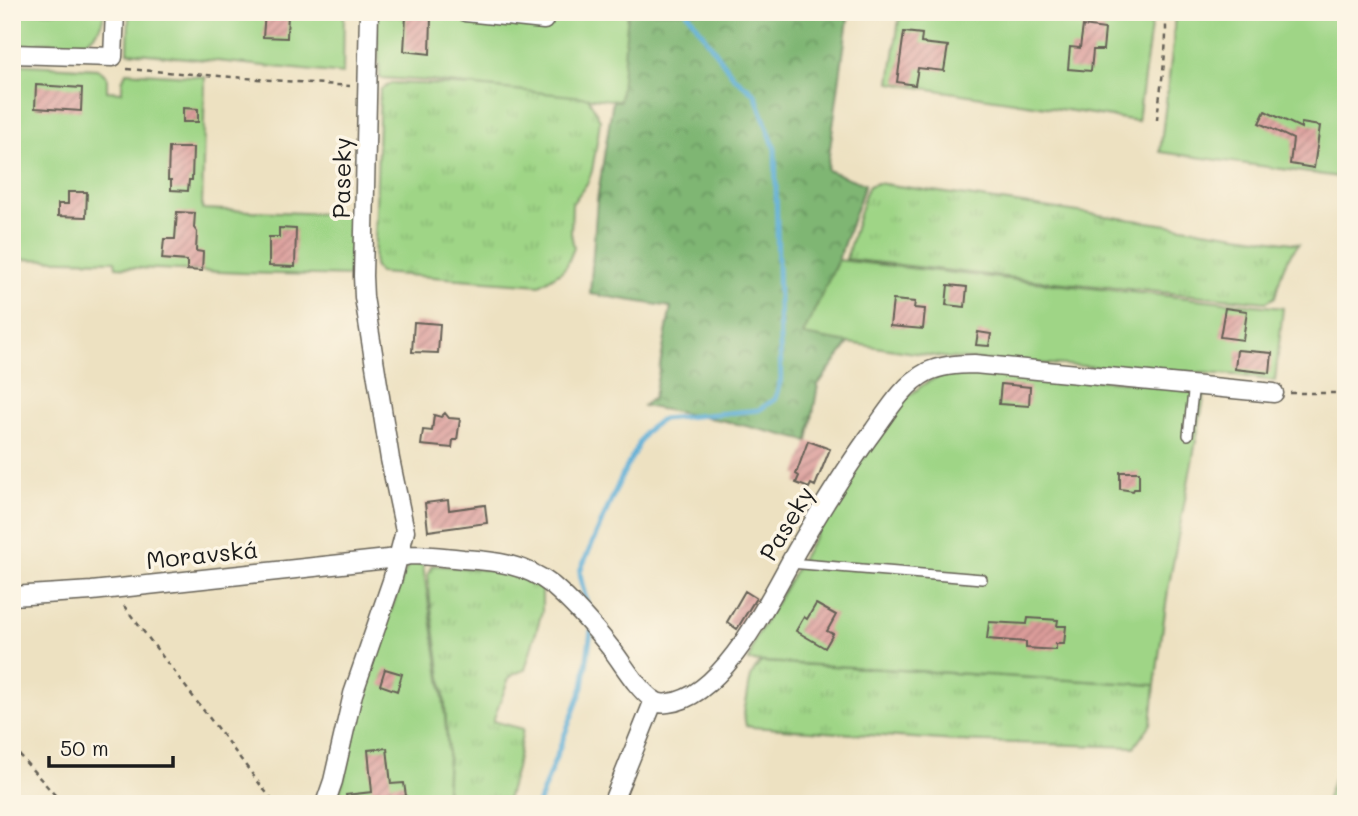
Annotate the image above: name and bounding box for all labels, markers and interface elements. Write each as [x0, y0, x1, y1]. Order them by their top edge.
street label: Paseky [325, 137, 357, 219]
street label: Paseky [752, 480, 820, 566]
street label: Moravská [144, 533, 260, 575]
scale bar [49, 725, 173, 769]
text: 50 m [60, 734, 109, 761]

